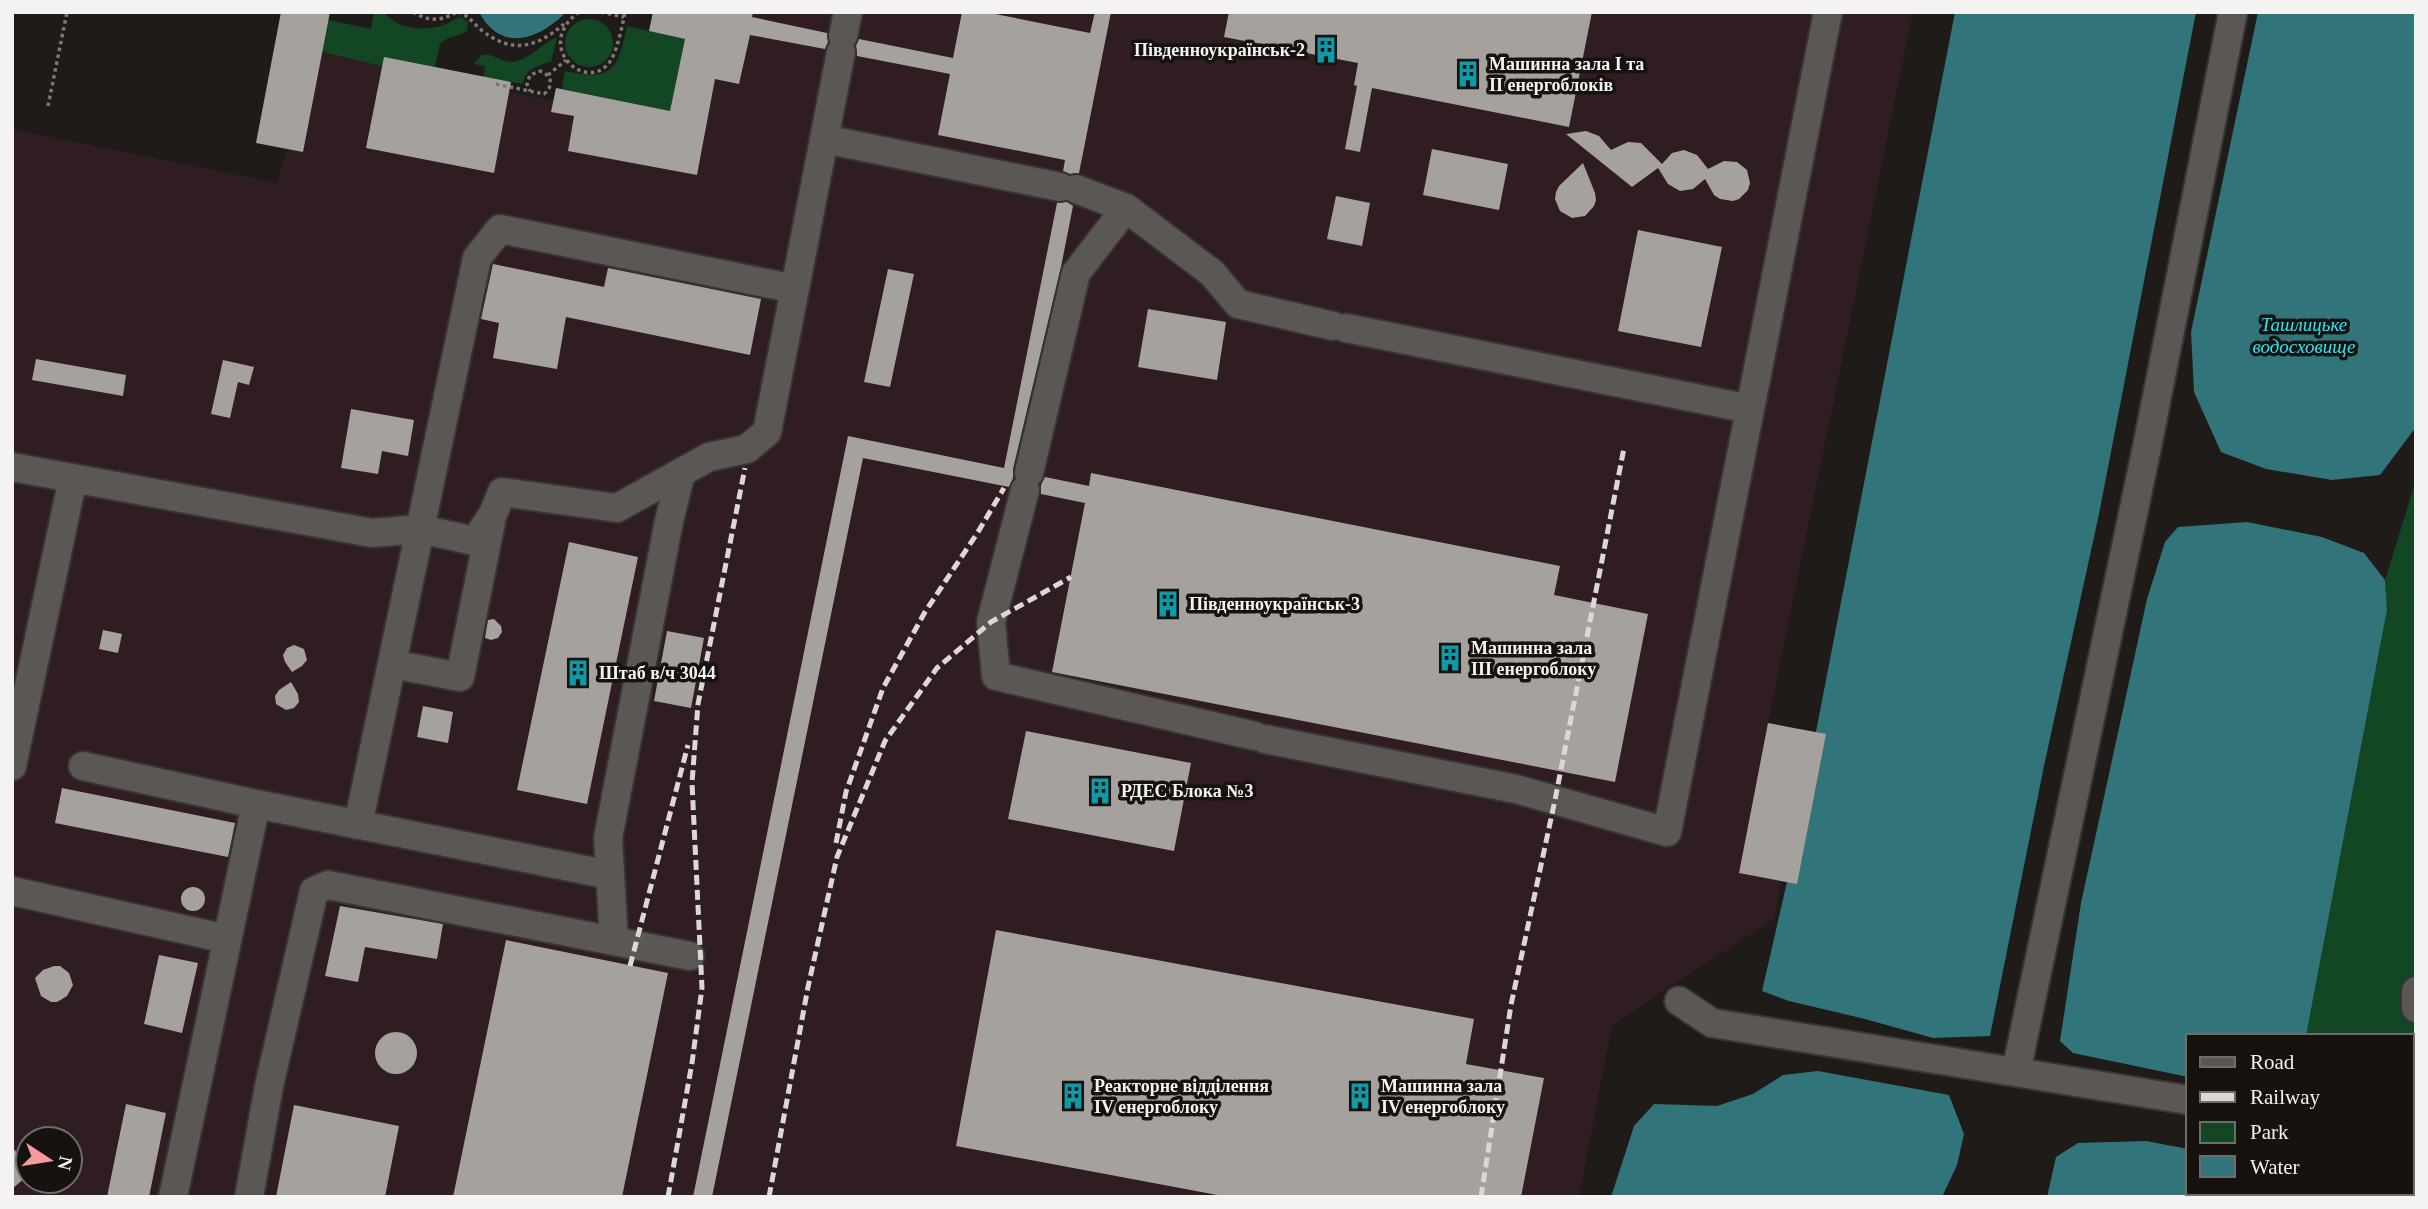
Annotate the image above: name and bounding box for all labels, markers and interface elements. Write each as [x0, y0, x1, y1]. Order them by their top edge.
building icon: Південноукраїнськ-2 [1311, 35, 1341, 65]
place label: Південноукраїнськ-2 [1134, 40, 1305, 60]
place label: Машинна зала I та II енергоблоків [1489, 54, 1644, 95]
building icon: Машинна зала I та II енергоблоків [1453, 59, 1483, 89]
water label: Ташлицьке водосховище [2253, 314, 2356, 357]
building icon: Південноукраїнськ-3 [1153, 589, 1183, 619]
place label: Південноукраїнськ-3 [1189, 594, 1360, 614]
place label: Машинна зала III енергоблоку [1471, 638, 1596, 679]
building icon: Машинна зала III енергоблоку [1435, 643, 1465, 673]
building icon: Штаб в/ч 3044 [563, 658, 593, 688]
place label: Штаб в/ч 3044 [599, 663, 716, 683]
building icon: РДЕС Блока №3 [1085, 776, 1115, 806]
place label: РДЕС Блока №3 [1121, 781, 1253, 801]
legend [2186, 1034, 2414, 1195]
text: Road [2250, 1050, 2295, 1074]
place label: Реакторне відділення IV енергоблоку [1094, 1076, 1269, 1117]
place label: Машинна зала IV енергоблоку [1381, 1076, 1505, 1117]
building icon: Реакторне відділення IV енергоблоку [1058, 1081, 1088, 1111]
building icon: Машинна зала IV енергоблоку [1345, 1081, 1375, 1111]
text: Railway [2250, 1085, 2320, 1109]
text: Park [2250, 1120, 2289, 1144]
north arrow [14, 1125, 84, 1195]
text: N [53, 1155, 77, 1173]
text: Water [2250, 1155, 2300, 1179]

